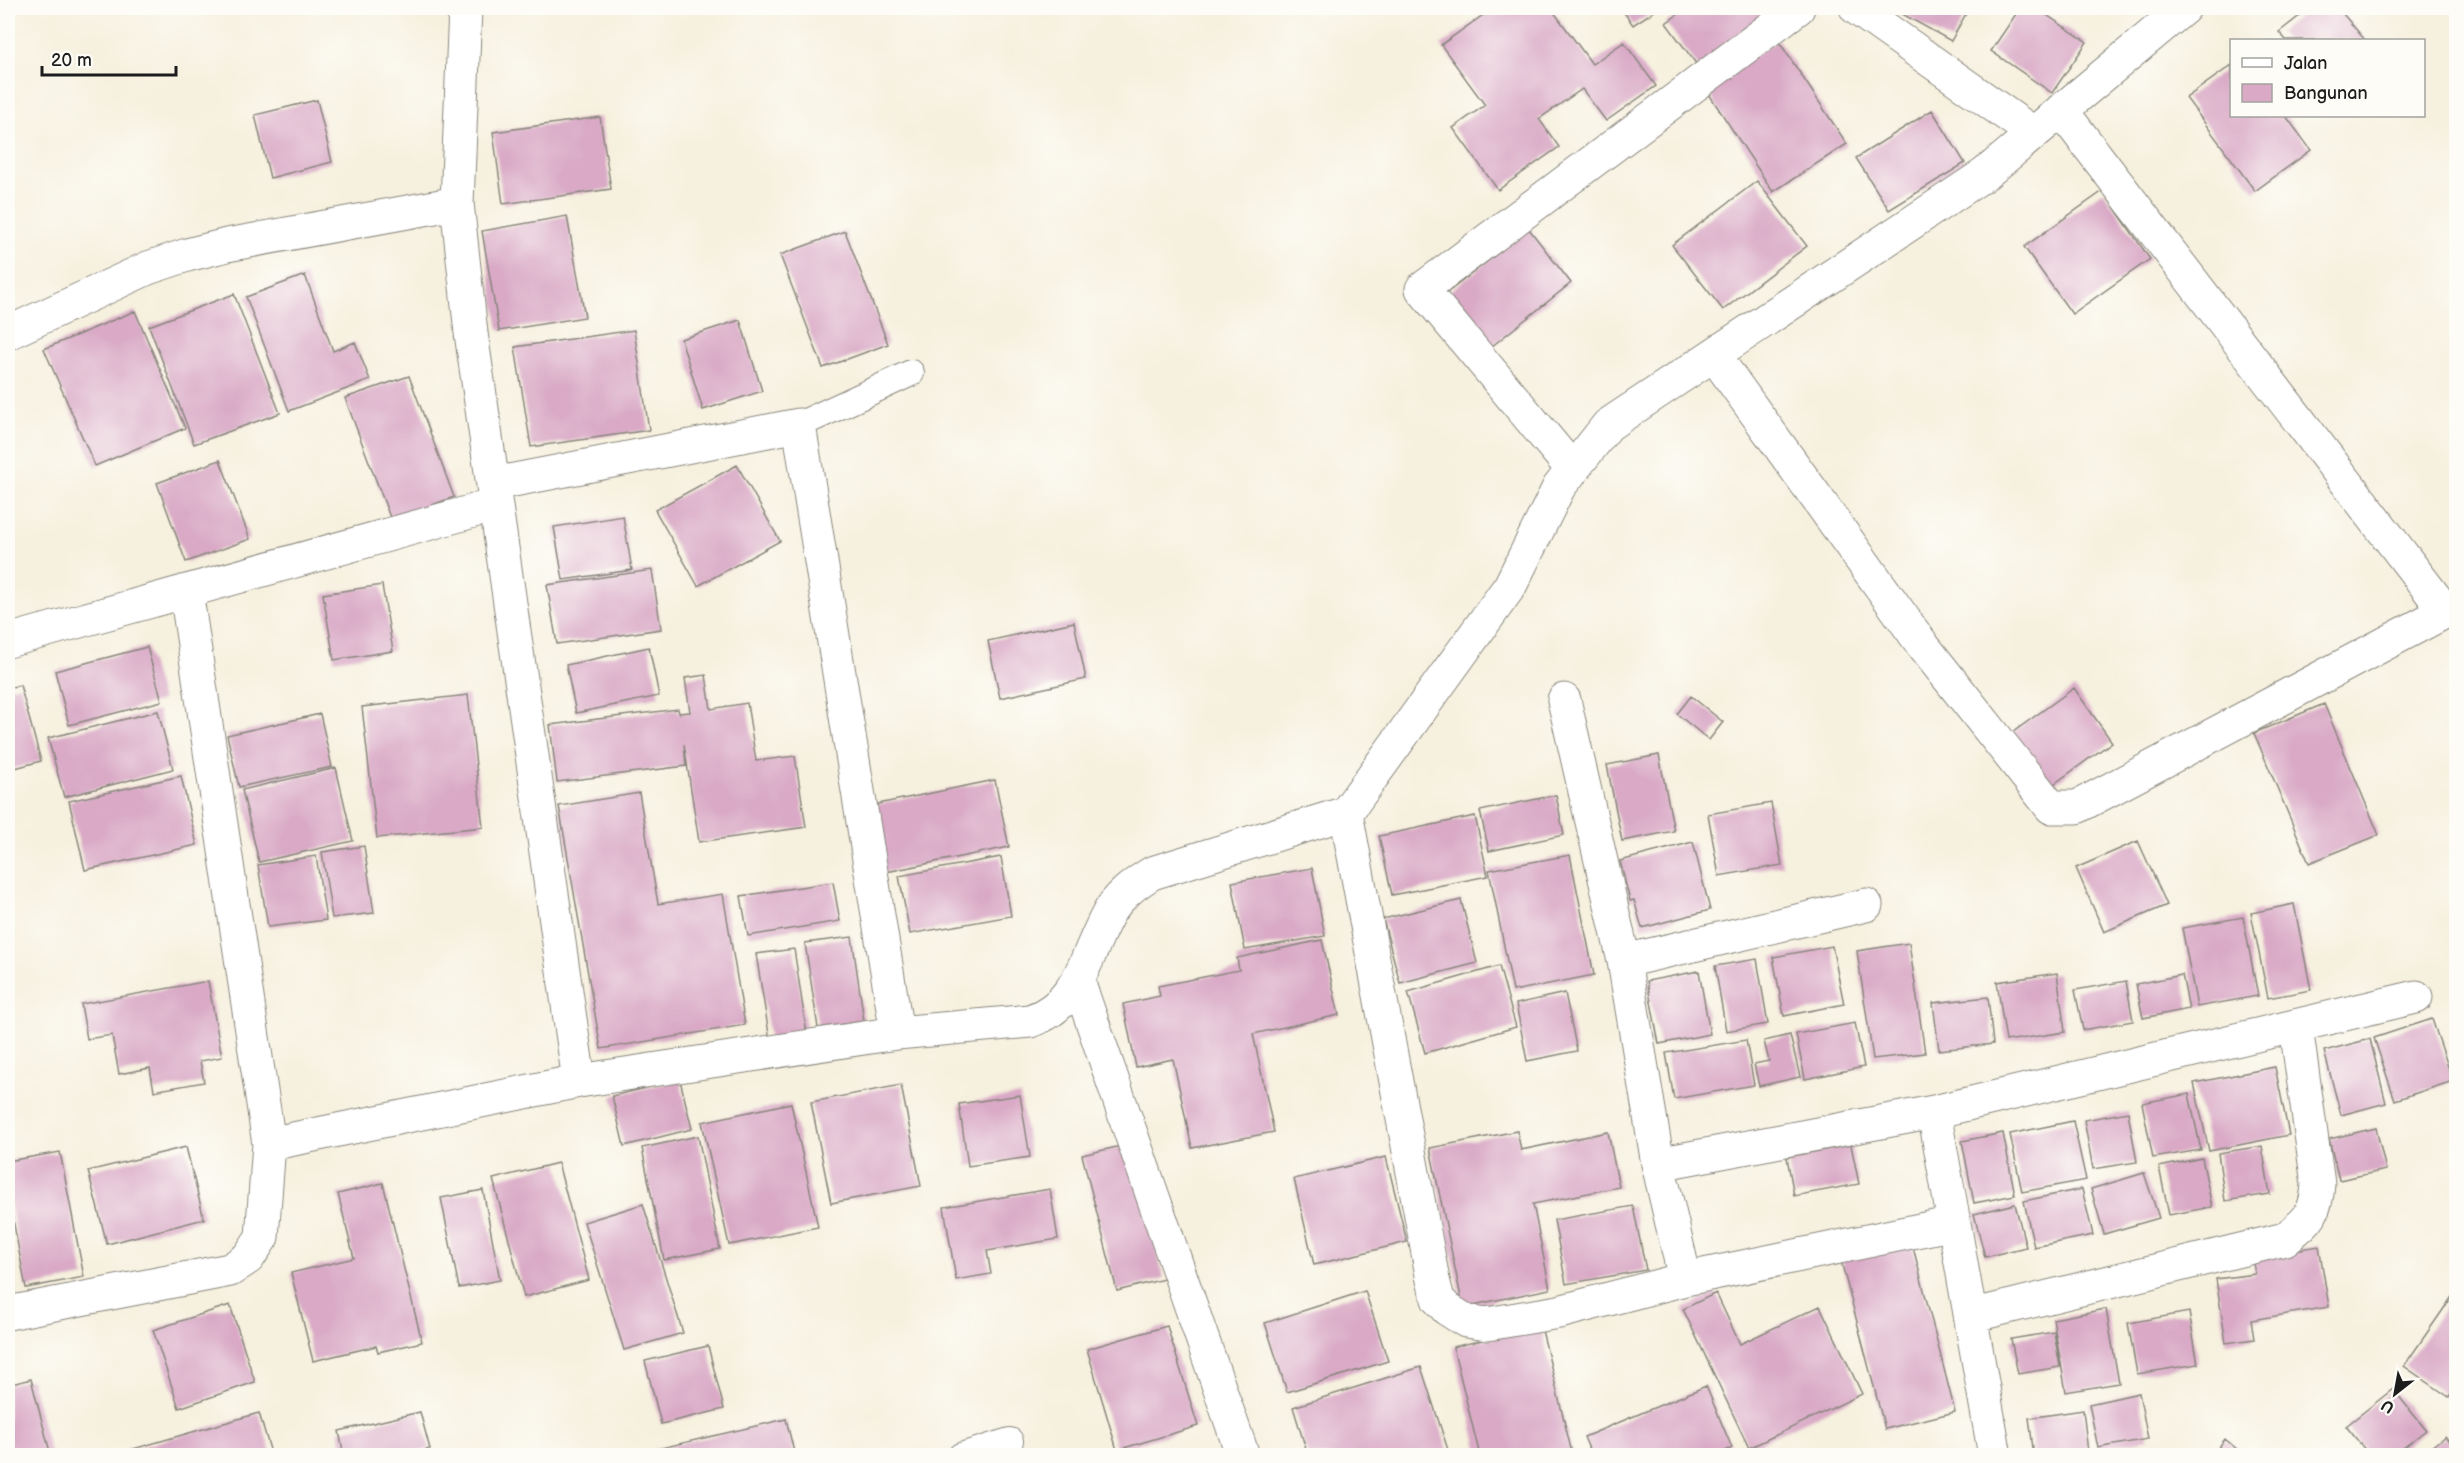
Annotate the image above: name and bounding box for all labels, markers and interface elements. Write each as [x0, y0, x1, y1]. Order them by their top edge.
scale bar [42, 39, 176, 77]
legend [2230, 39, 2425, 117]
text: 20 m [51, 50, 92, 71]
text: Jalan [2284, 53, 2327, 74]
text: Bangunan [2284, 83, 2368, 104]
north arrow [2365, 1364, 2425, 1424]
text: U [2378, 1394, 2398, 1417]

